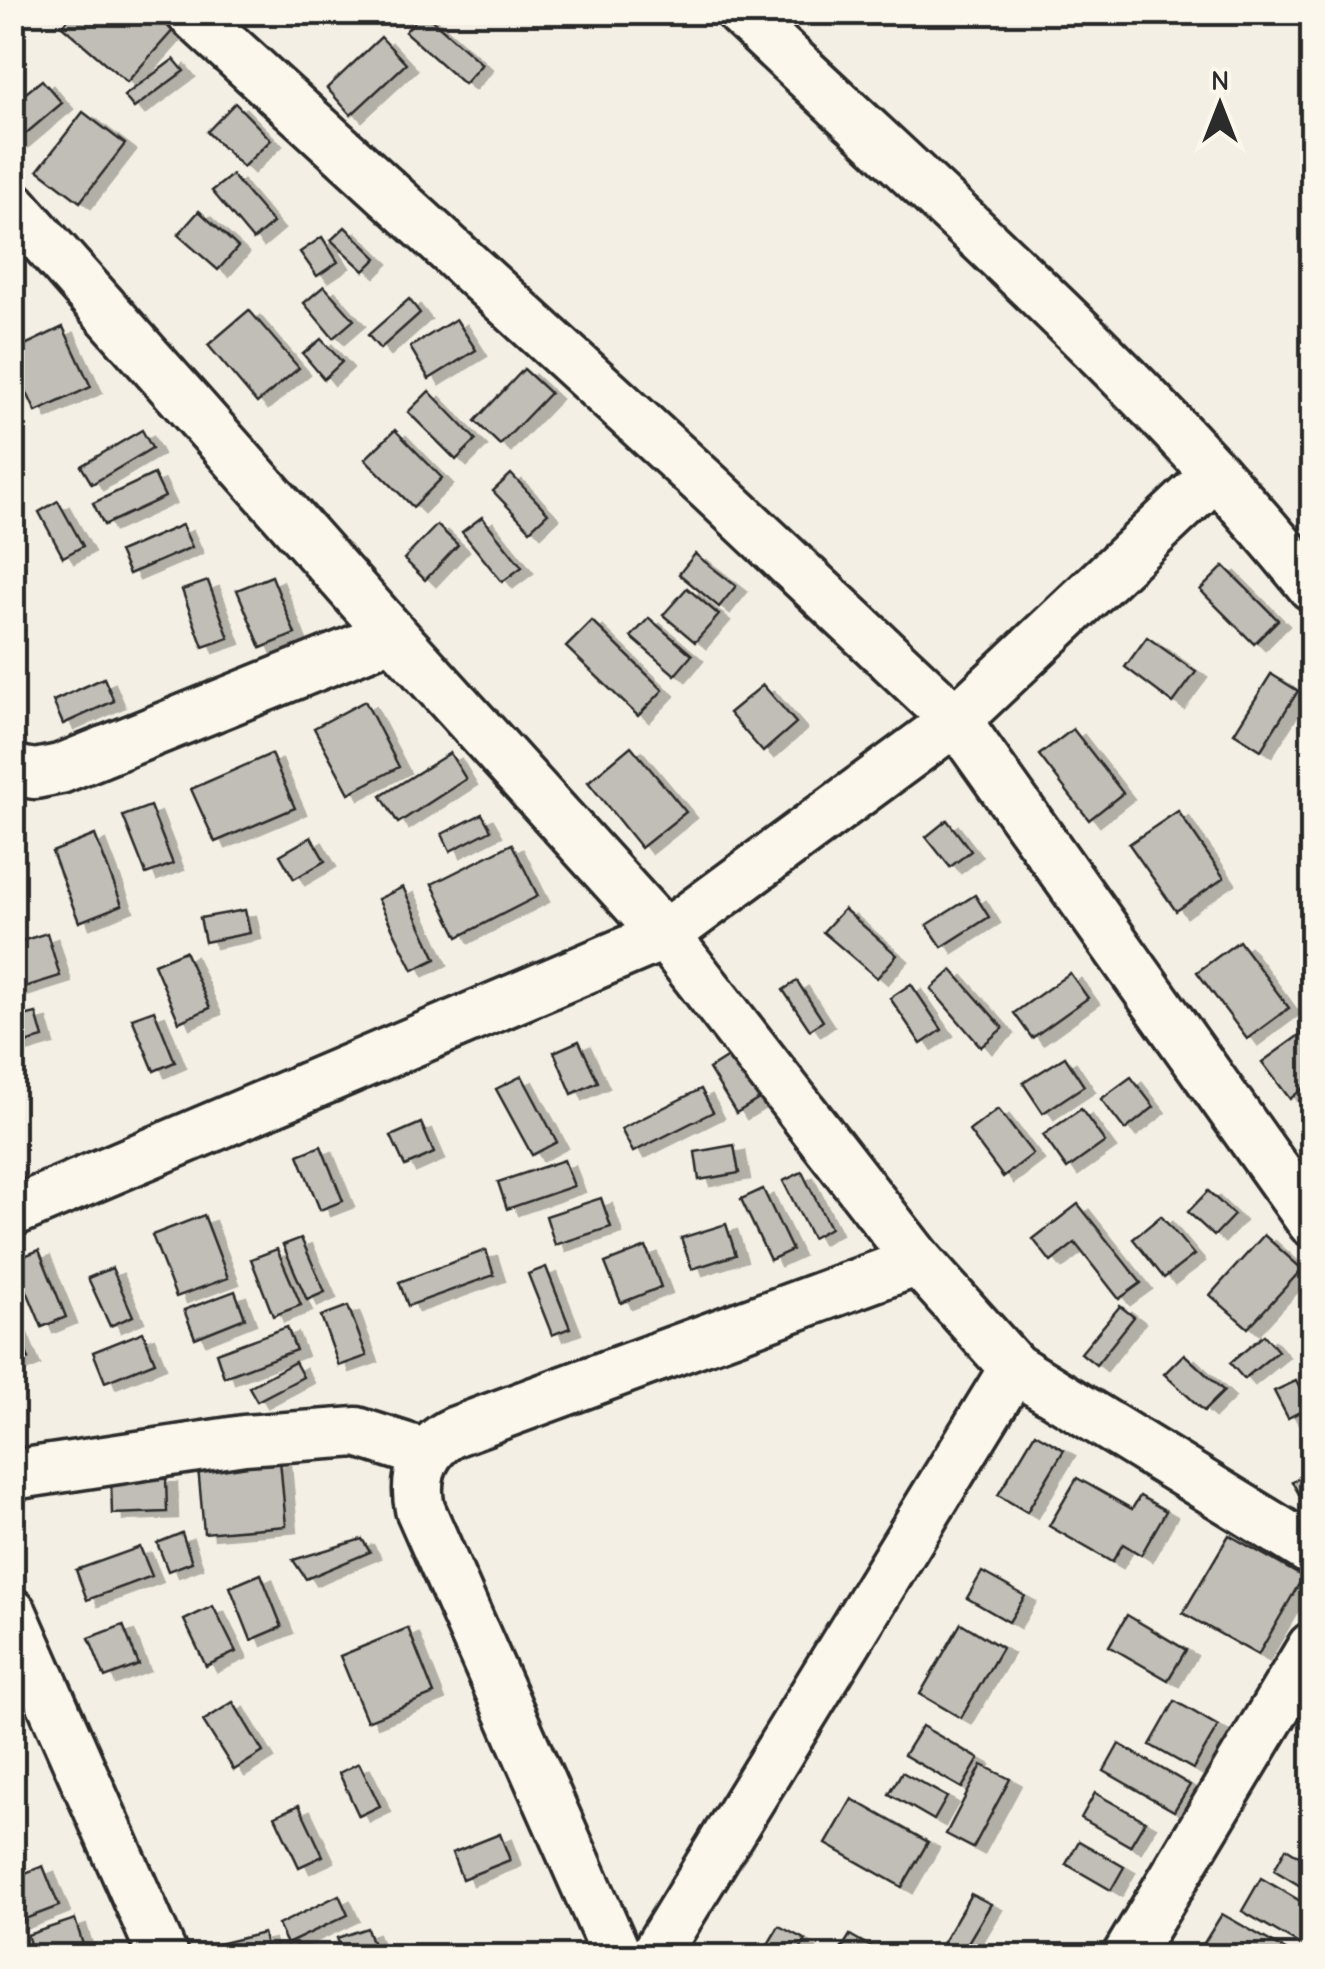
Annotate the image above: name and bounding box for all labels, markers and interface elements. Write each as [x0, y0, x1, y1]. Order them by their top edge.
north arrow [1170, 55, 1270, 155]
text: N [1211, 65, 1229, 97]

